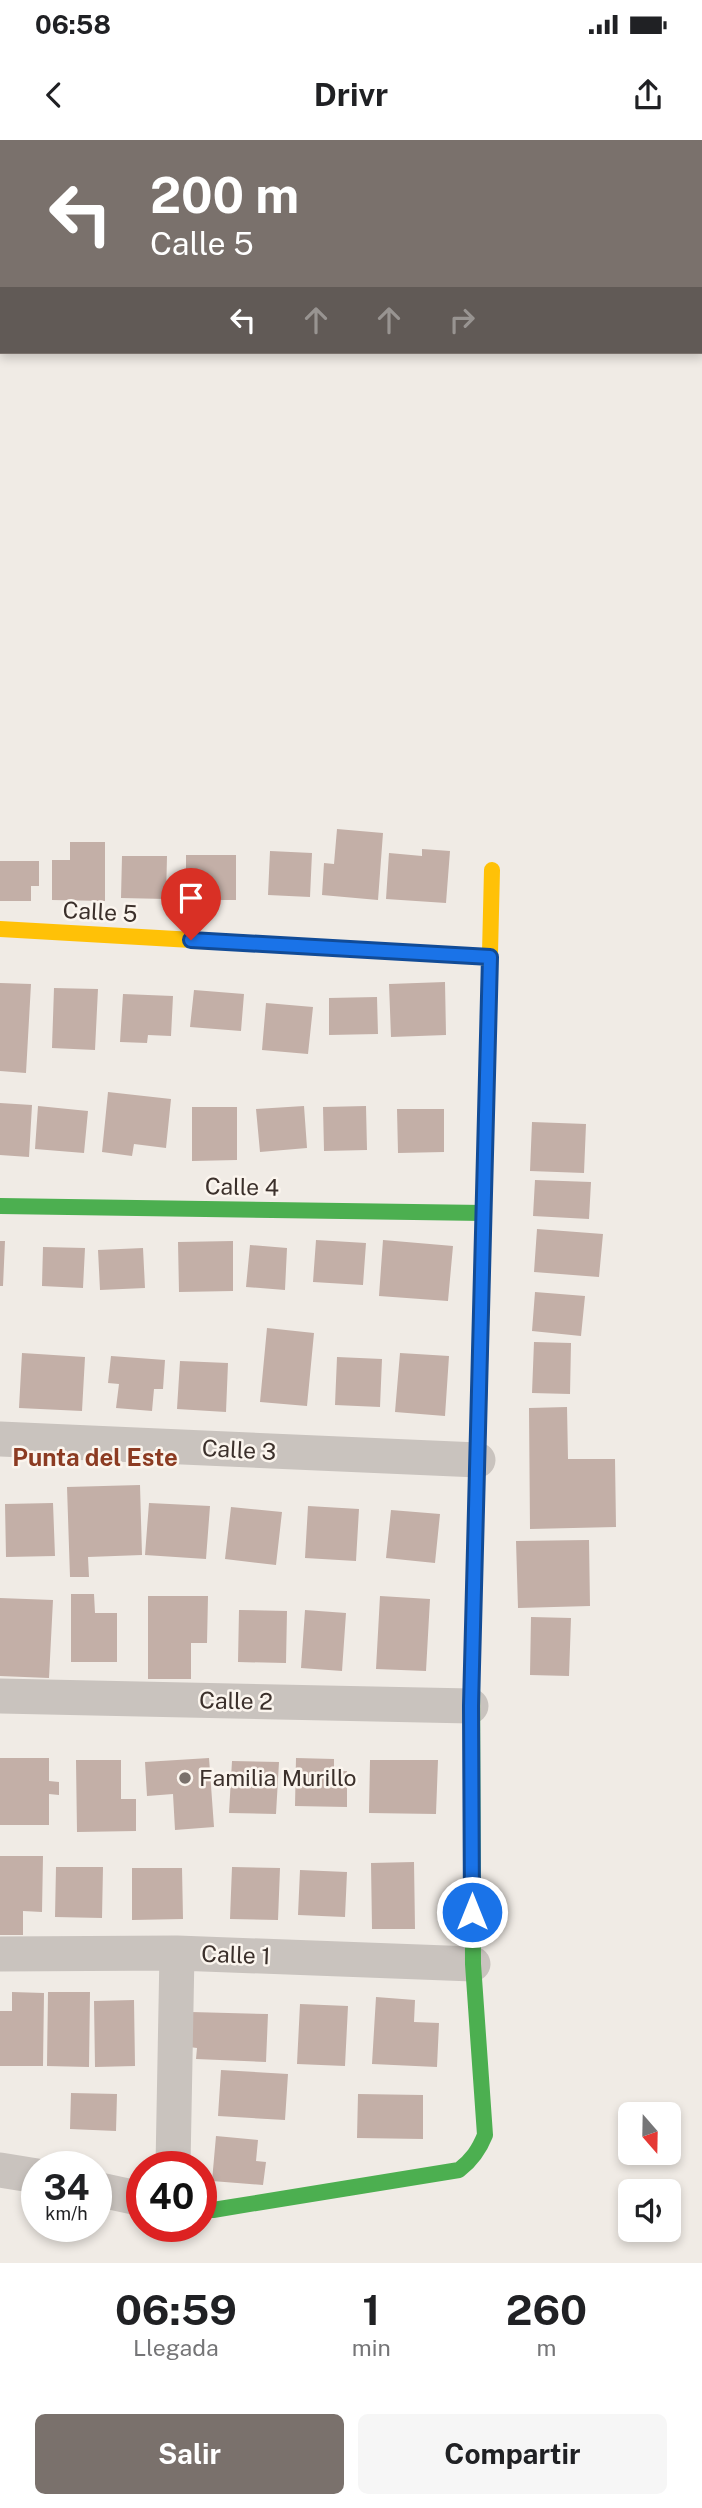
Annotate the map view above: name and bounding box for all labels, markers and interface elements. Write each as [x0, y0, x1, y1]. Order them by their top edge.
text: 06:58 [35, 9, 111, 40]
icon: back [35, 76, 73, 114]
text: Drivr [314, 76, 388, 113]
icon: share [629, 76, 667, 114]
text: 200 m [150, 166, 299, 224]
icon: left [35, 168, 126, 259]
text: Calle 5 [150, 225, 254, 262]
icon: left [224, 301, 262, 339]
icon: ahead [297, 301, 335, 339]
icon: ahead [370, 301, 408, 339]
icon: right [443, 301, 481, 339]
pin [161, 868, 221, 940]
icon: arrive [172, 879, 210, 917]
street label: Calle 5 [62, 896, 138, 927]
street label: Calle 4 [205, 1172, 279, 1201]
street label: Calle 3 [201, 1434, 277, 1465]
district label: Punta del Este [12, 1443, 178, 1471]
street label: Calle 2 [199, 1686, 273, 1715]
place label: Familia Murillo [199, 1764, 356, 1791]
marker: Familia Murillo [177, 1770, 193, 1786]
position arrow [435, 1875, 509, 1949]
street label: Calle 1 [201, 1940, 271, 1969]
north arrow [618, 2102, 681, 2165]
map controls [618, 2102, 681, 2242]
speed limit sign: 40 [126, 2151, 217, 2242]
text: 34 [43, 2167, 90, 2208]
button: sound [618, 2179, 681, 2242]
text: km/h [45, 2203, 88, 2224]
text: 06:59 [115, 2285, 237, 2334]
text: 1 [362, 2285, 380, 2334]
text: 260 [506, 2285, 587, 2334]
text: Llegada [133, 2334, 219, 2361]
text: min [352, 2334, 391, 2361]
text: m [536, 2334, 556, 2361]
button: Salir [35, 2414, 344, 2494]
button: Compartir [358, 2414, 667, 2494]

